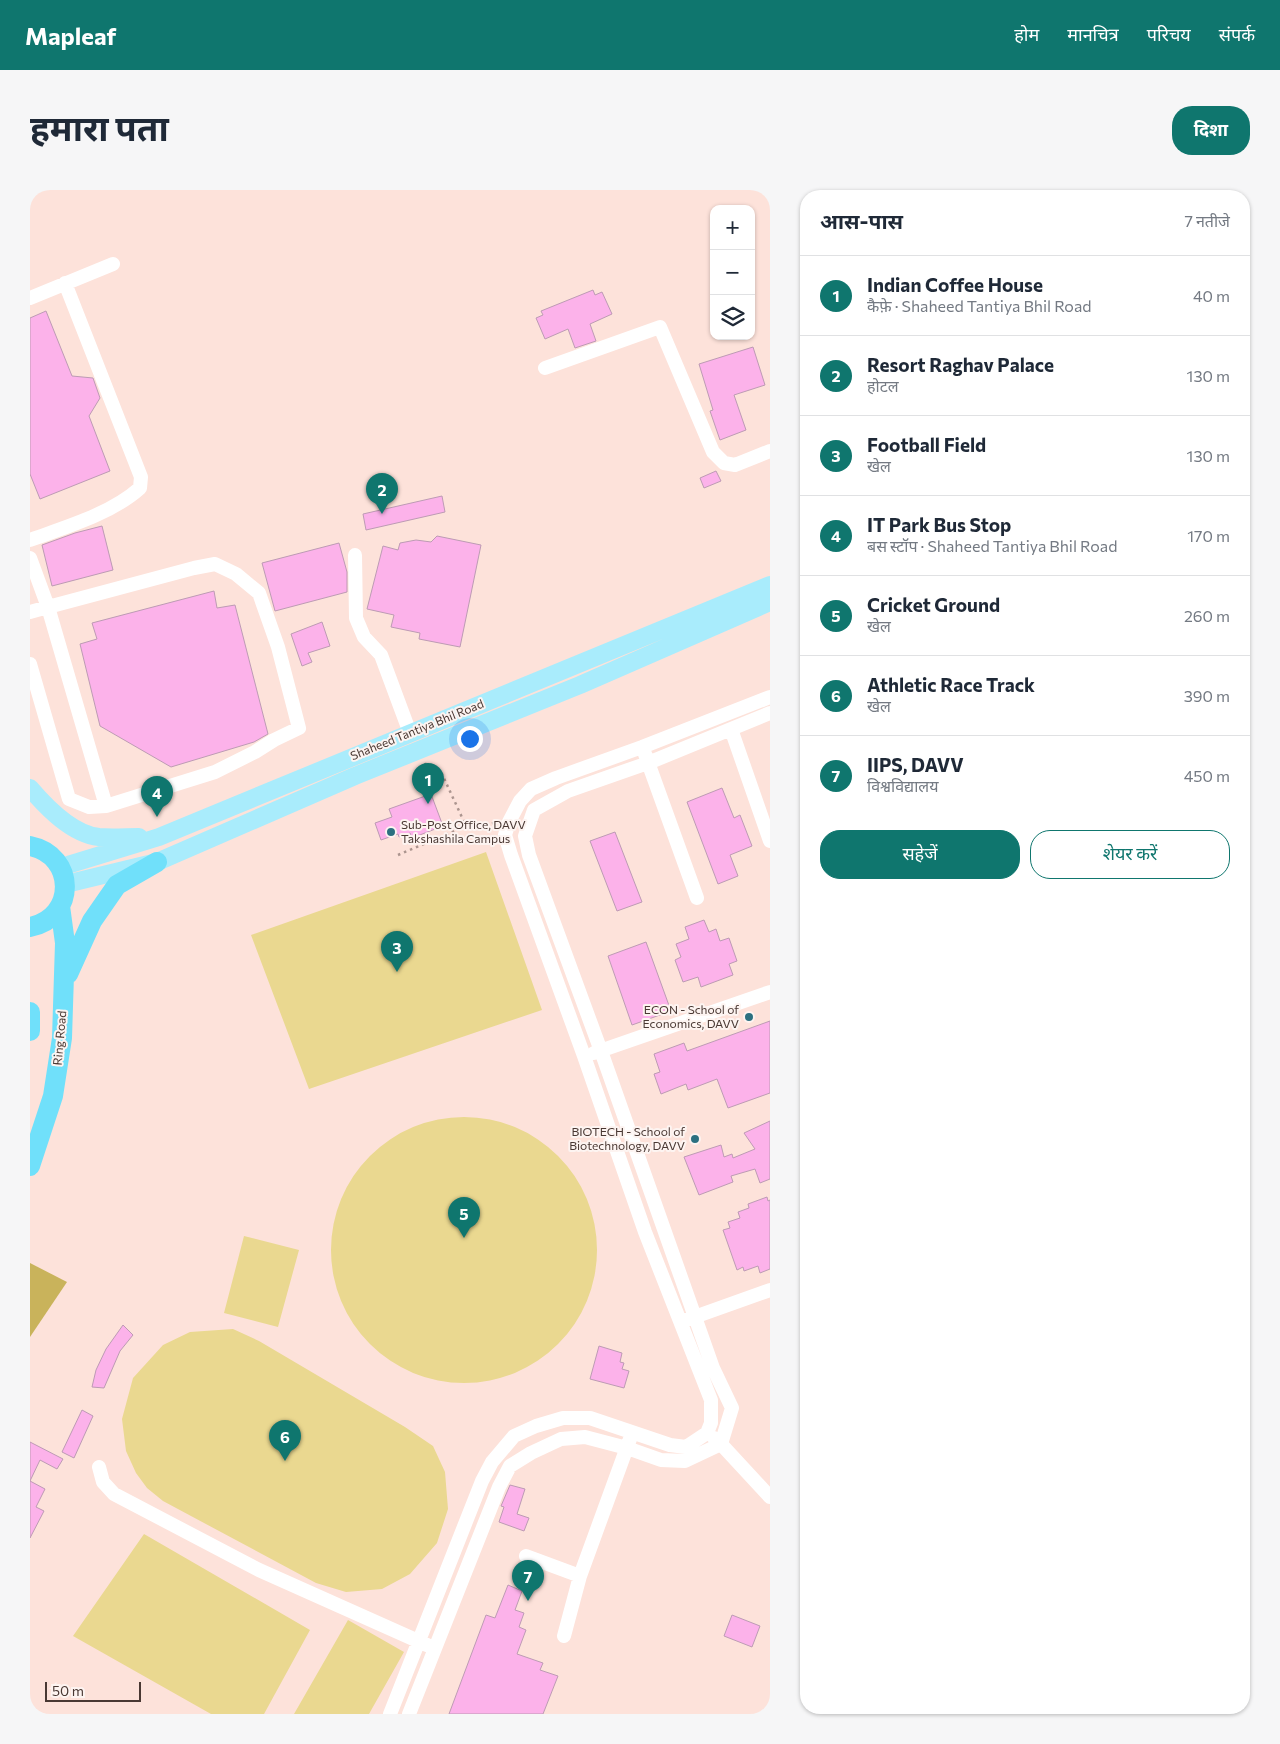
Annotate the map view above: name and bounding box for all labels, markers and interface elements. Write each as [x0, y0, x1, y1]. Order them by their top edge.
text: Mapleaf [25, 21, 116, 50]
text: होम [1014, 23, 1039, 45]
text: मानचित्र [1067, 23, 1119, 45]
text: परिचय [1147, 23, 1191, 45]
text: संपर्क [1219, 23, 1255, 45]
text: हमारा पता [30, 105, 169, 148]
button: दिशा [1172, 106, 1250, 155]
map controls [710, 205, 755, 340]
button: + [710, 205, 755, 250]
text: आस-पास [820, 208, 903, 233]
text: 7 नतीजे [1184, 211, 1230, 230]
button: − [710, 250, 755, 295]
text: Indian Coffee House [867, 273, 1043, 296]
text: 1 [832, 286, 840, 305]
text: 40 m [1193, 286, 1230, 305]
button: layers [710, 295, 755, 340]
text: कैफ़े · Shaheed Tantiya Bhil Road [867, 296, 1092, 315]
text: Resort Raghav Palace [867, 353, 1054, 376]
text: 2 [831, 366, 841, 385]
text: 130 m [1187, 366, 1230, 385]
text: होटल [867, 376, 899, 395]
text: Football Field [867, 433, 986, 456]
text: 3 [831, 446, 841, 465]
text: 130 m [1187, 446, 1230, 465]
text: खेल [867, 456, 891, 475]
pin: 2 [366, 473, 398, 514]
text: IT Park Bus Stop [867, 513, 1011, 536]
text: 4 [831, 526, 841, 545]
text: 170 m [1187, 526, 1230, 545]
text: बस स्टॉप · Shaheed Tantiya Bhil Road [867, 536, 1117, 555]
text: Cricket Ground [867, 593, 1000, 616]
text: 5 [831, 606, 841, 625]
text: 260 m [1184, 606, 1230, 625]
text: खेल [867, 616, 891, 635]
text: Athletic Race Track [867, 673, 1035, 696]
text: 6 [831, 686, 841, 705]
text: 390 m [1184, 686, 1230, 705]
street label: Shaheed Tantiya Bhil Road [348, 696, 485, 762]
text: खेल [867, 696, 891, 715]
your location [457, 726, 483, 752]
text: IIPS, DAVV [867, 753, 964, 776]
pin: 1 [412, 763, 444, 804]
text: 7 [832, 766, 840, 785]
text: 450 m [1184, 766, 1230, 785]
pin: 4 [141, 776, 173, 817]
text: विश्वविद्यालय [867, 776, 938, 795]
place label: Sub-Post Office, DAVV Takshashila Campus [401, 817, 526, 845]
marker: Sub-Post Office, DAVV Takshashila Campus [385, 826, 397, 838]
button: सहेजें [820, 830, 1020, 879]
button: शेयर करें [1030, 830, 1230, 879]
pin: 3 [381, 931, 413, 972]
place label: ECON - School of Economics, DAVV [642, 1002, 739, 1030]
street label: Ring Road [50, 1010, 68, 1066]
marker: ECON - School of Economics, DAVV [743, 1011, 755, 1023]
place label: BIOTECH - School of Biotechnology, DAVV [569, 1124, 685, 1152]
marker: BIOTECH - School of Biotechnology, DAVV [689, 1133, 701, 1145]
pin: 5 [448, 1197, 480, 1238]
pin: 6 [269, 1420, 301, 1461]
pin: 7 [512, 1560, 544, 1601]
scale bar [45, 1679, 141, 1702]
text: 50 m [52, 1682, 84, 1699]

